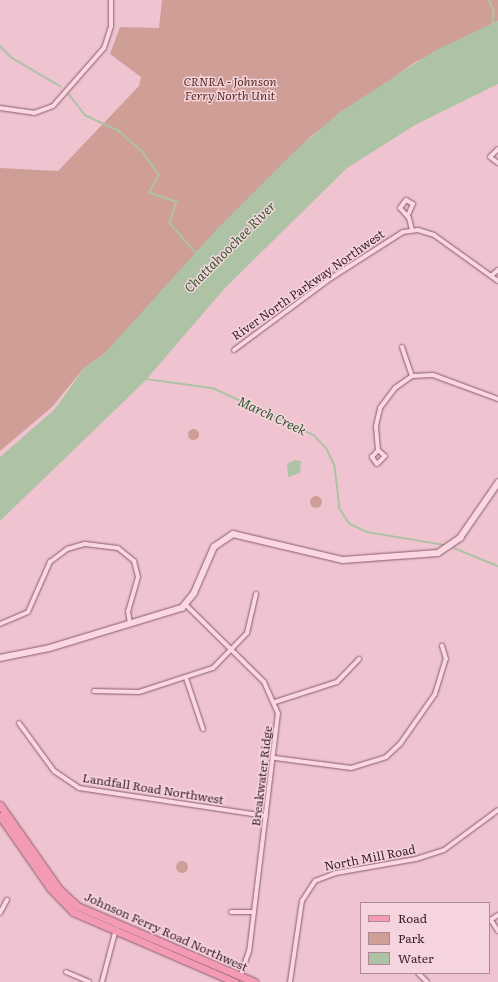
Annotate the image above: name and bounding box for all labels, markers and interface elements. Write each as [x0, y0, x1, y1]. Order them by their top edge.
park label: CRNRA - Johnson Ferry North Unit [183, 75, 277, 103]
water label: Chattahoochee River [181, 198, 279, 296]
street label: River North Parkway Northwest [229, 227, 387, 343]
water label: March Creek [235, 393, 309, 439]
street label: Breakwater Ridge [249, 725, 275, 827]
street label: Landfall Road Northwest [81, 771, 225, 807]
street label: North Mill Road [323, 842, 417, 874]
street label: Johnson Ferry Road Northwest [82, 889, 250, 975]
legend [360, 902, 490, 974]
text: Road [398, 909, 427, 927]
text: Park [398, 929, 424, 947]
text: Water [398, 949, 434, 967]

